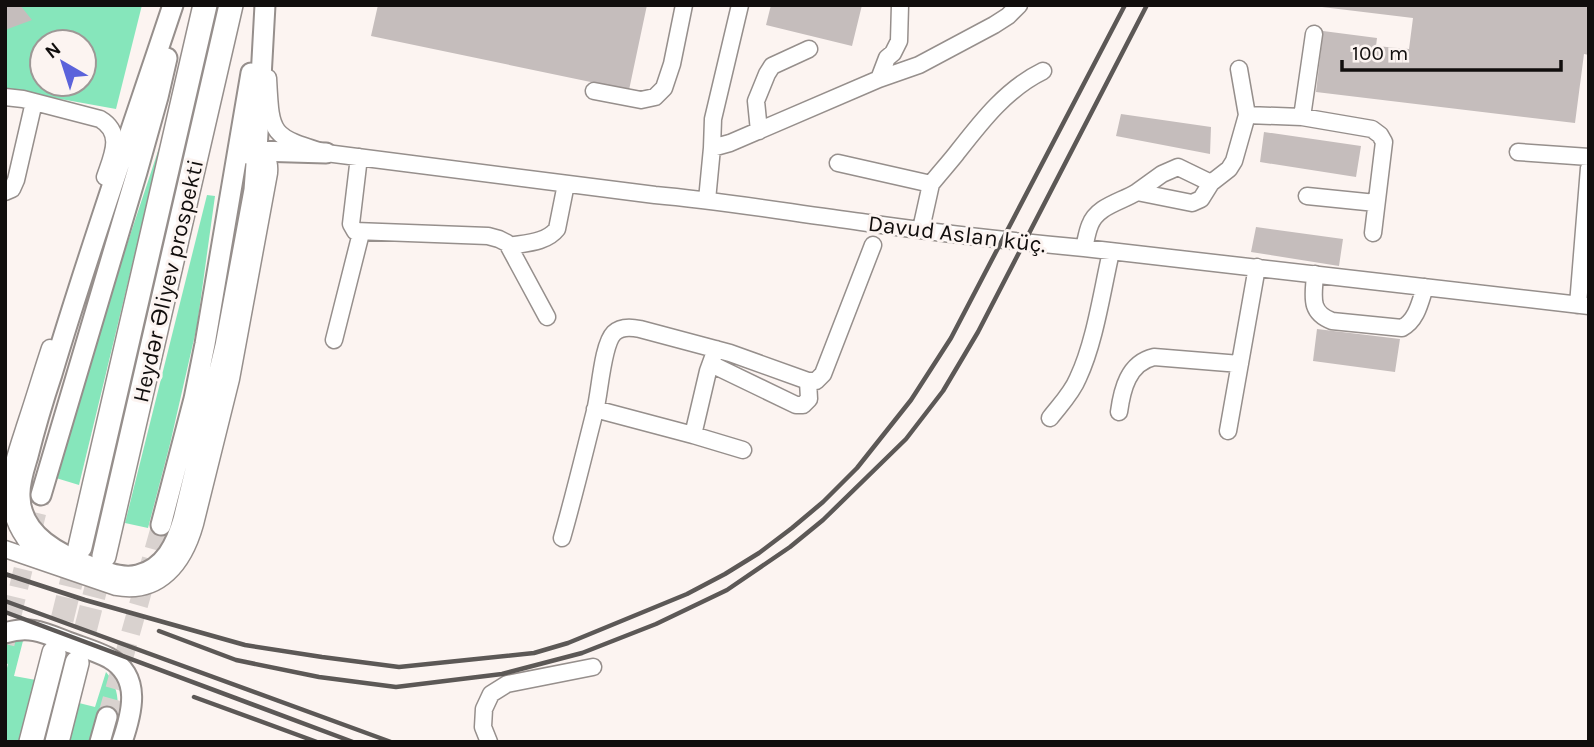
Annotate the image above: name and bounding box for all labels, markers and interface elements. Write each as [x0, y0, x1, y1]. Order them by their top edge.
north arrow [28, 28, 98, 98]
scale bar [1342, 28, 1561, 72]
text: N [41, 38, 65, 63]
text: 100 m [1352, 41, 1409, 65]
street label: Heydər Əliyev prospekti [127, 157, 209, 405]
street label: Davud Aslan küç. [867, 210, 1047, 258]

